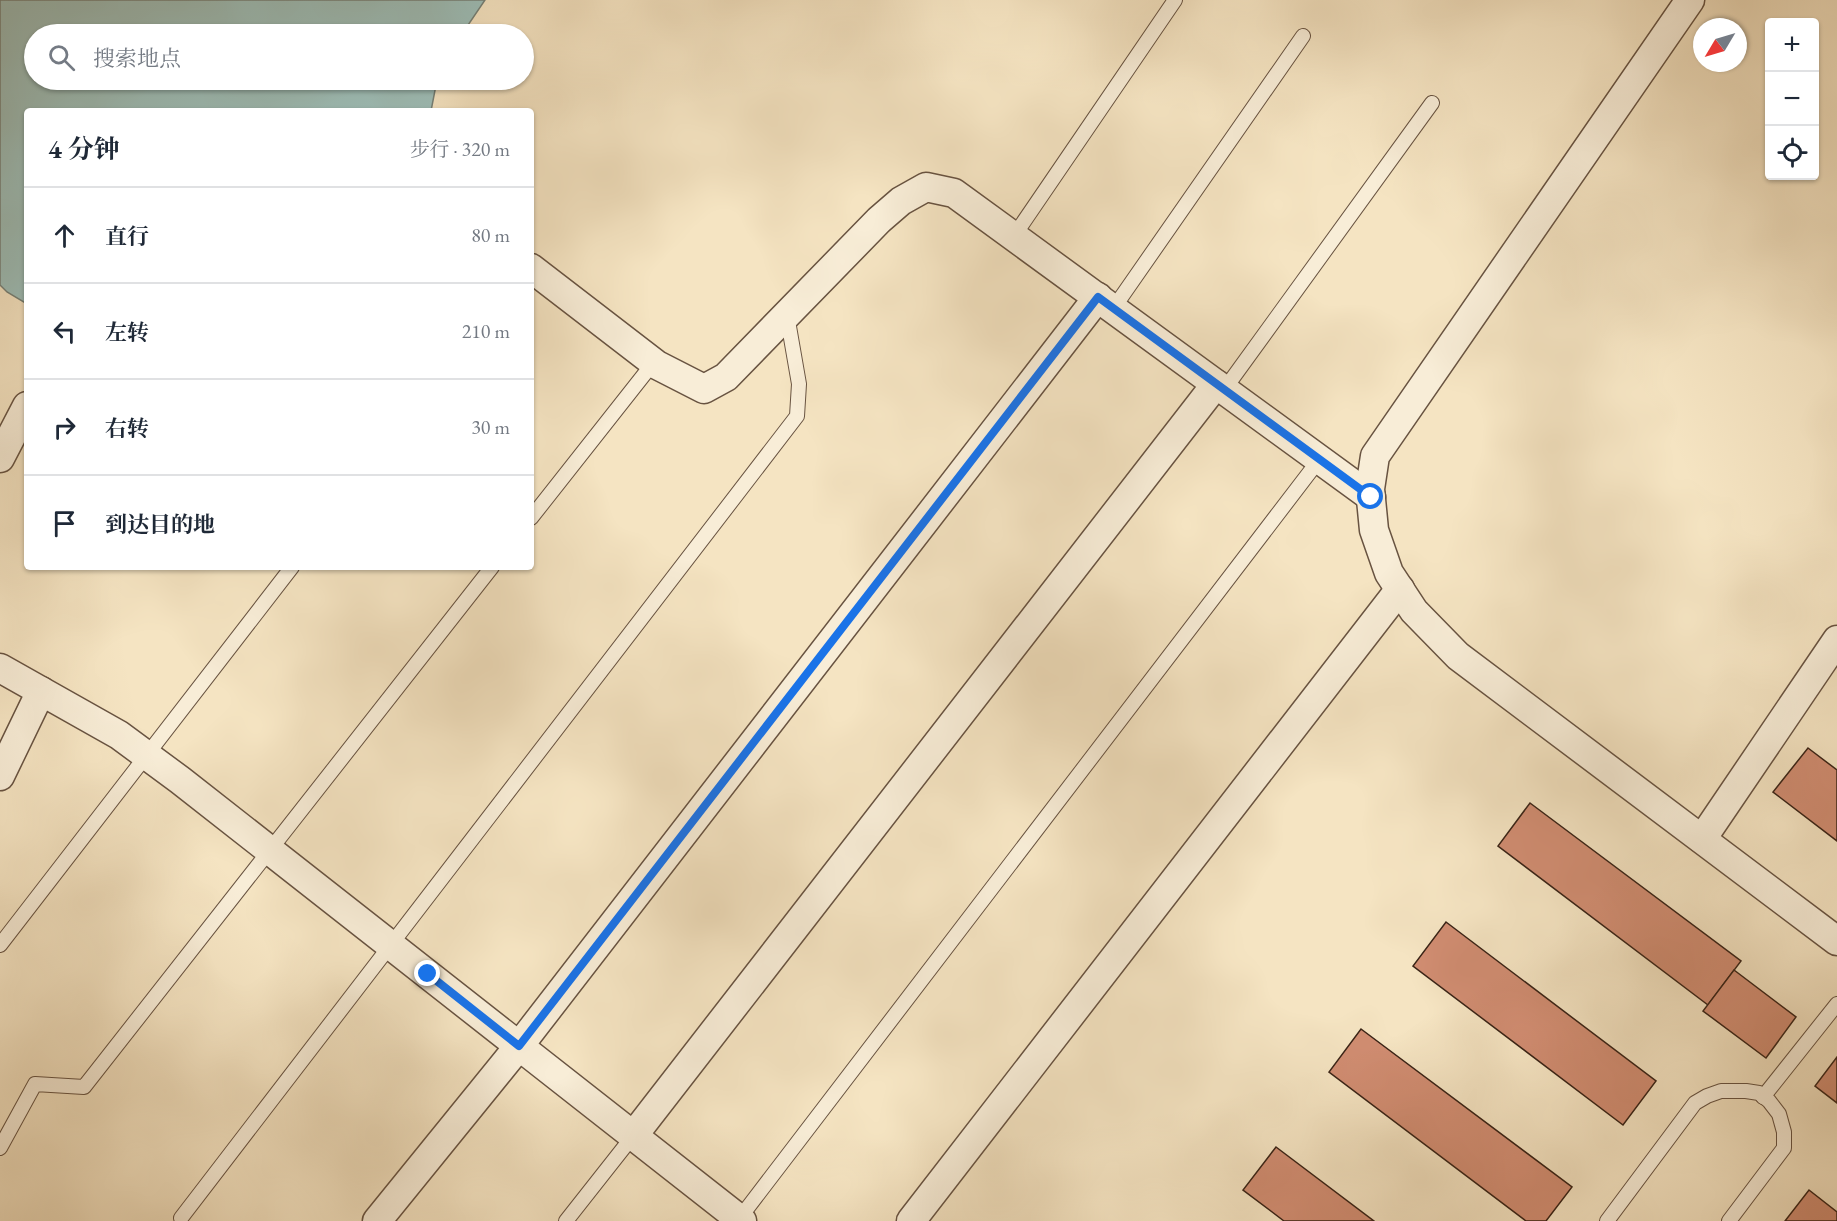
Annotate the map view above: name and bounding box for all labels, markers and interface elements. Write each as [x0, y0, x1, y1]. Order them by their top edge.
north arrow [1693, 18, 1747, 72]
map controls [1765, 18, 1819, 180]
button: + [1765, 18, 1819, 72]
search box [24, 24, 534, 90]
icon: search [45, 41, 78, 74]
text: 搜索地点 [93, 44, 181, 73]
button: − [1765, 72, 1819, 126]
button: locate [1765, 126, 1819, 180]
text: 4 分钟 [48, 132, 120, 166]
text: 步行 · 320 m [410, 136, 510, 162]
icon: ahead [48, 219, 81, 252]
text: 直行 [105, 222, 149, 251]
text: 80 m [471, 222, 510, 248]
icon: left [48, 315, 81, 348]
text: 左转 [105, 318, 149, 347]
text: 210 m [462, 318, 510, 344]
icon: right [48, 411, 81, 444]
text: 右转 [105, 414, 149, 443]
text: 30 m [471, 414, 510, 440]
route start [1357, 483, 1383, 509]
icon: arrive [48, 507, 81, 540]
text: 到达目的地 [105, 510, 215, 539]
route end [414, 960, 440, 986]

